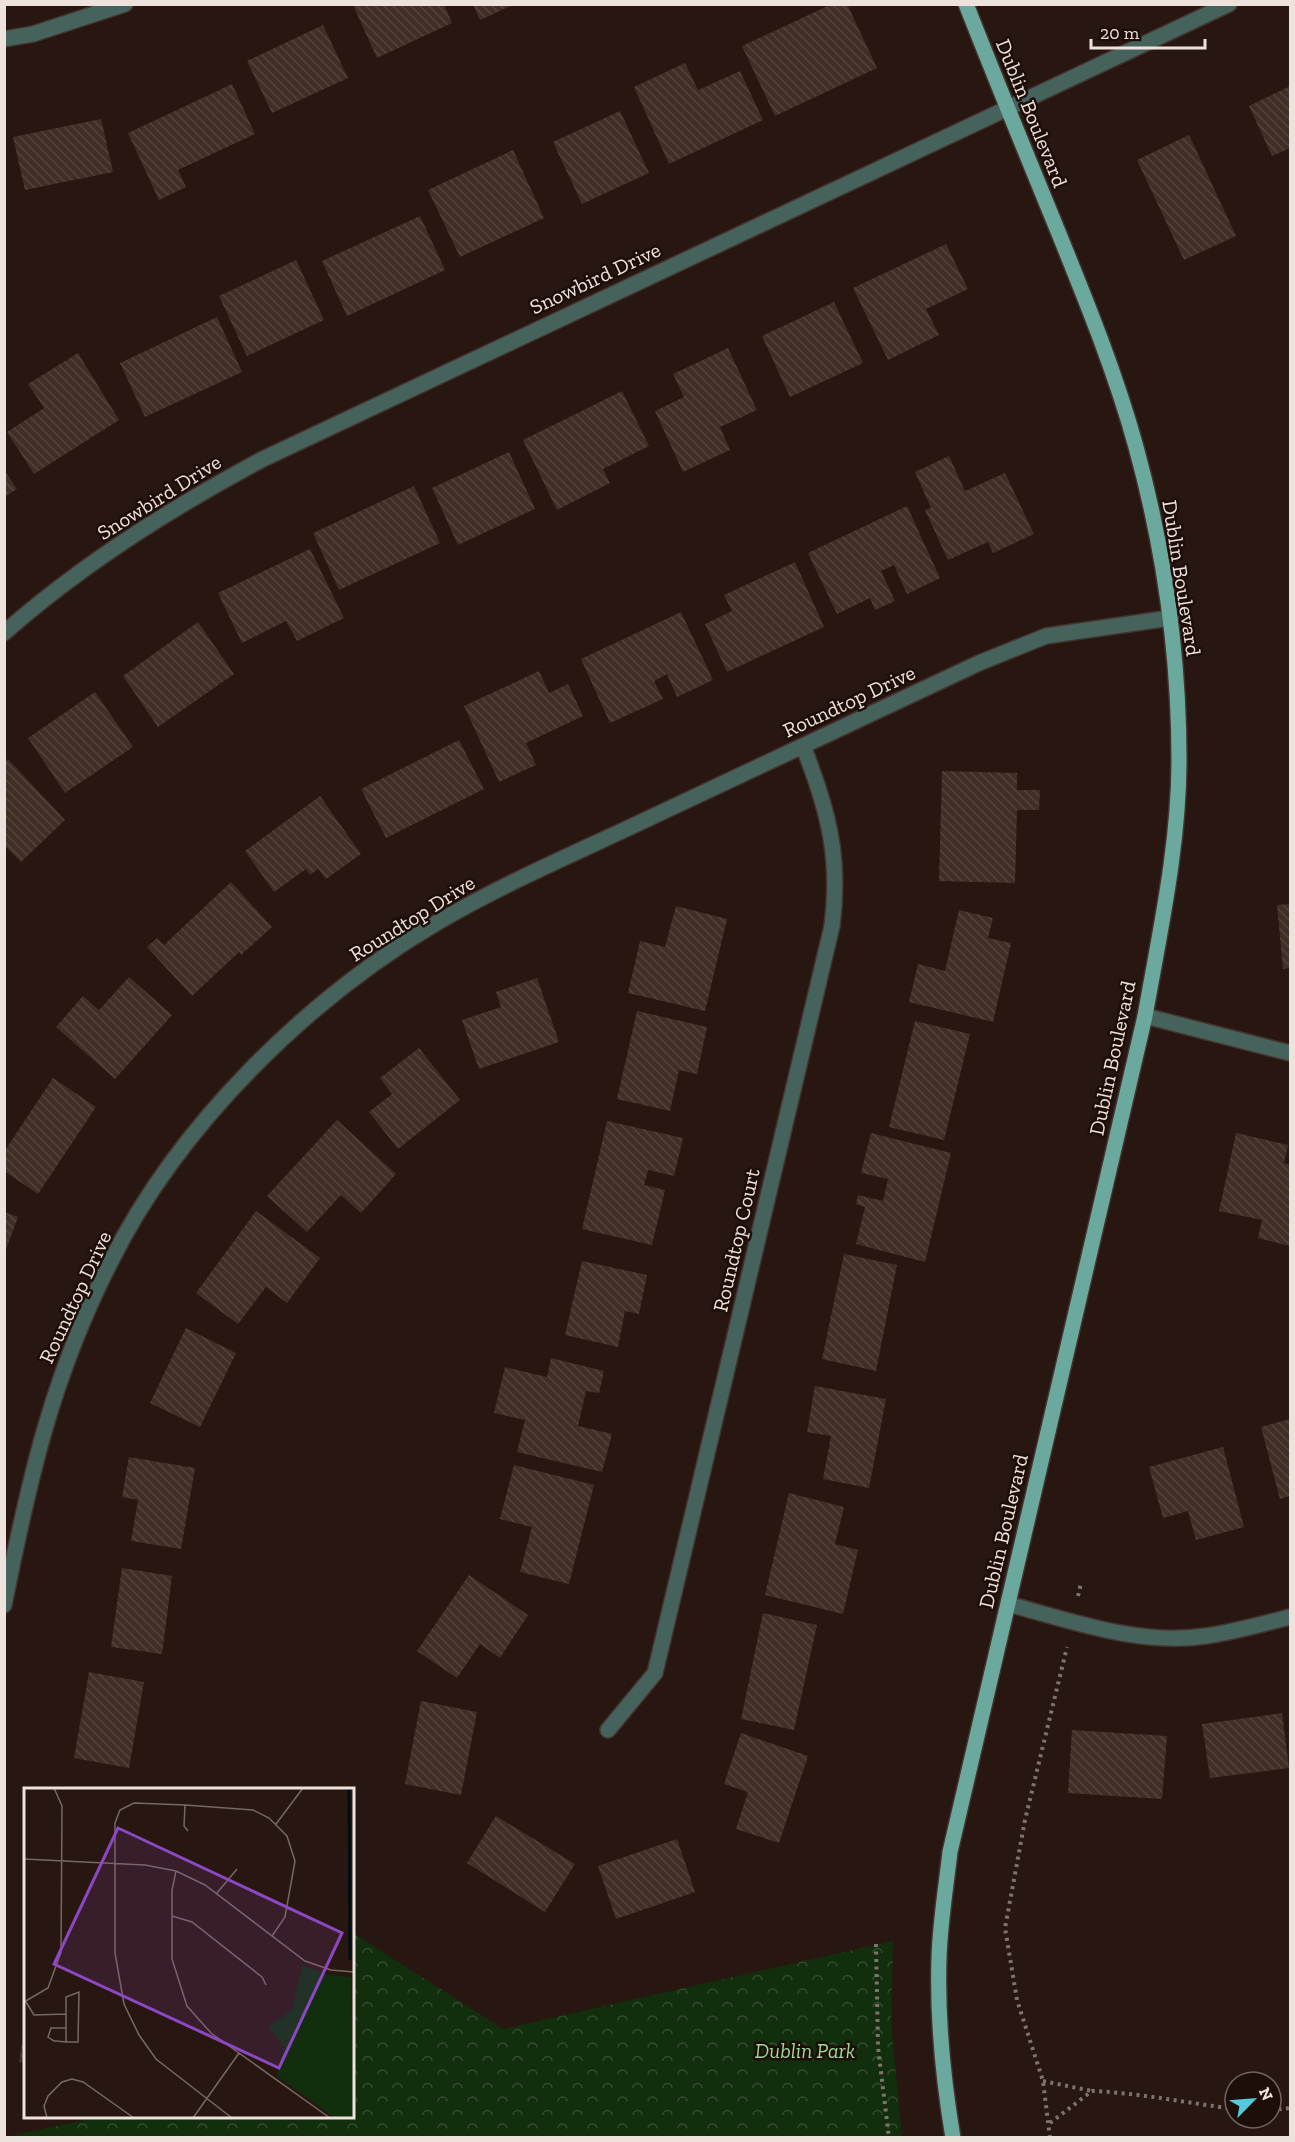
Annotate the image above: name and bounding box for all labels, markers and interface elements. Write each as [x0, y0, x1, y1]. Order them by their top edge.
scale bar [1091, 12, 1205, 50]
text: 20 m [1100, 22, 1140, 44]
street label: Dublin Boulevard [991, 35, 1073, 191]
street label: Snowbird Drive [526, 237, 665, 319]
street label: Snowbird Drive [92, 449, 226, 545]
street label: Dublin Boulevard [1157, 498, 1207, 658]
street label: Roundtop Drive [779, 659, 919, 743]
street label: Roundtop Drive [345, 869, 479, 967]
street label: Dublin Boulevard [1083, 978, 1141, 1138]
street label: Roundtop Court [707, 1166, 765, 1314]
street label: Roundtop Drive [33, 1227, 117, 1367]
street label: Dublin Boulevard [973, 1451, 1033, 1611]
inset map [24, 1788, 354, 2118]
park label: Dublin Park [755, 2038, 855, 2063]
north arrow [1223, 2070, 1283, 2130]
text: N [1255, 2084, 1277, 2103]

